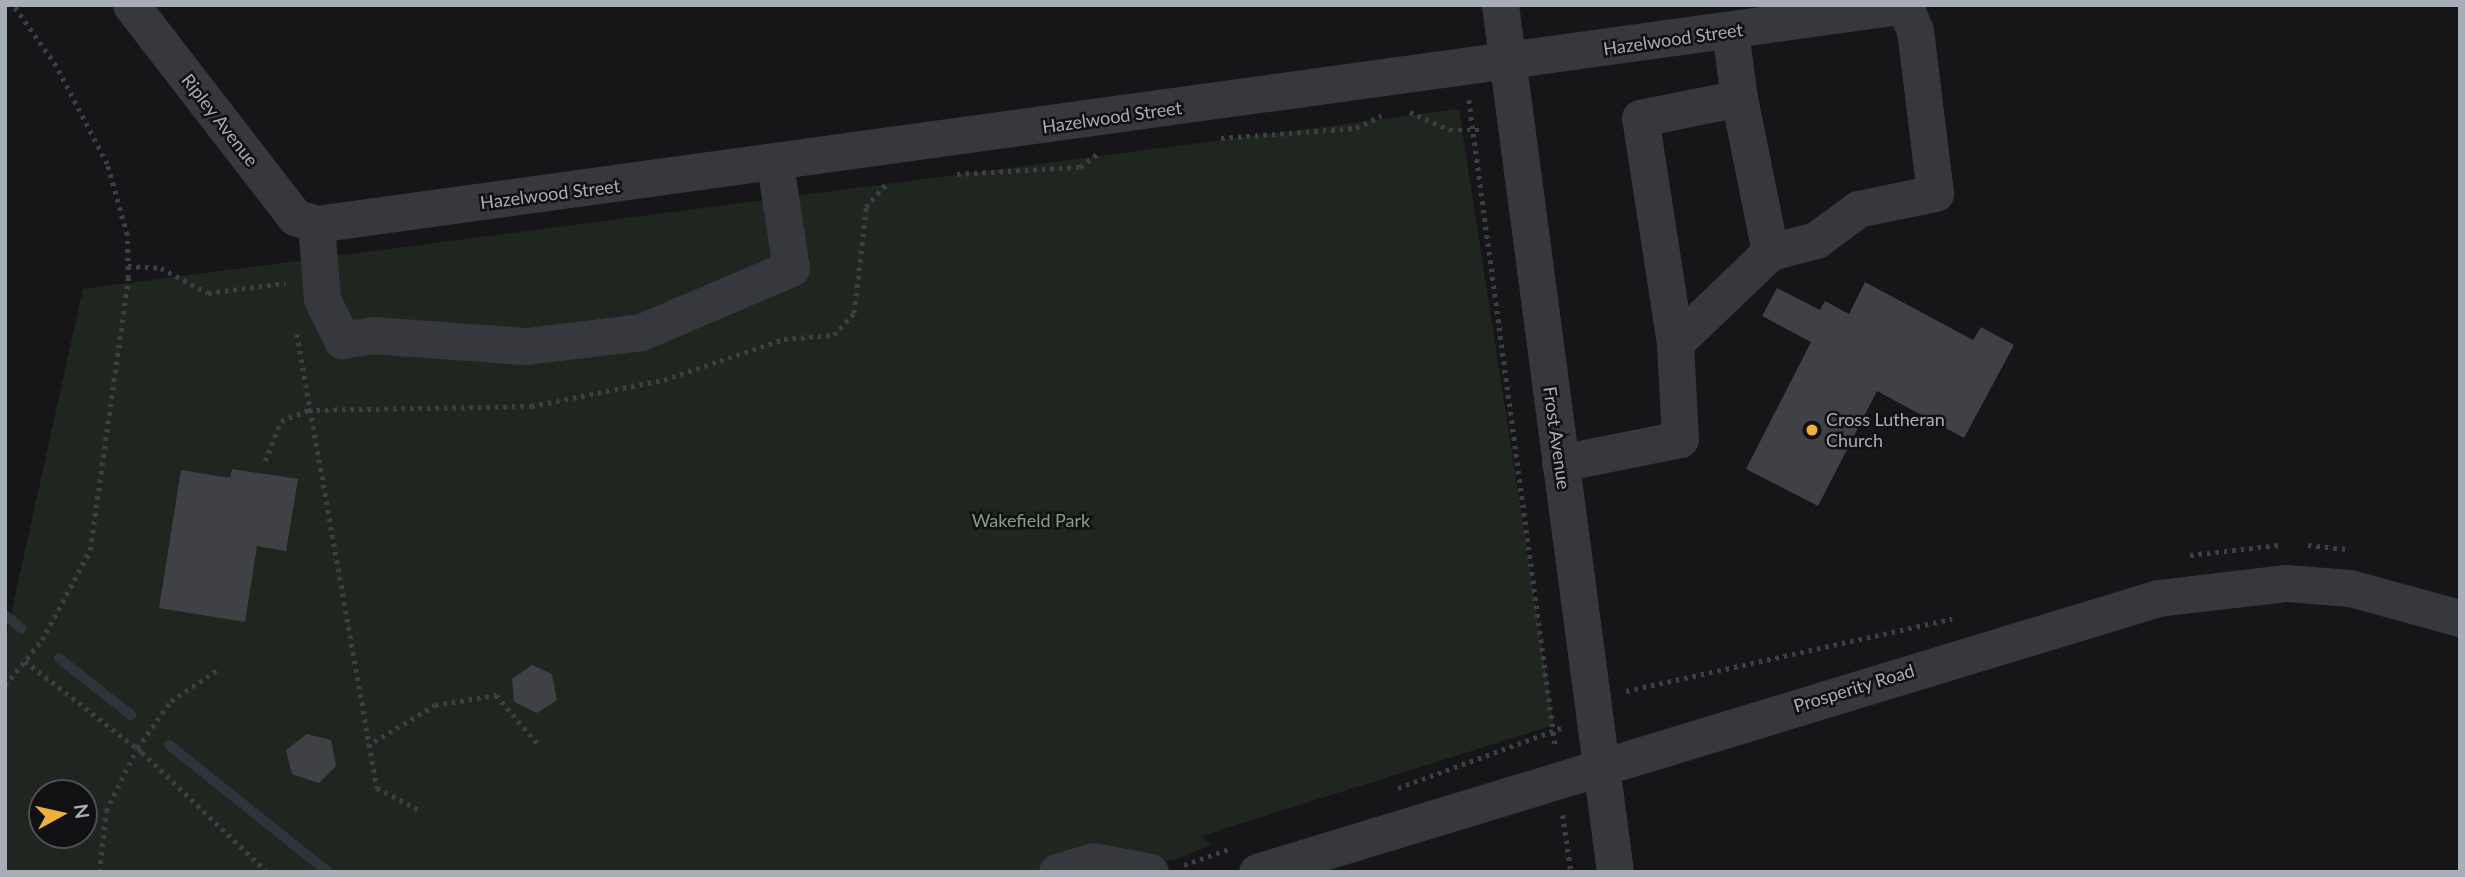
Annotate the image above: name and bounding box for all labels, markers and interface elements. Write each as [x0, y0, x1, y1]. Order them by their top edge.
street label: Hazelwood Street [1602, 19, 1744, 59]
street label: Ripley Avenue [177, 69, 263, 171]
street label: Hazelwood Street [1041, 97, 1183, 137]
street label: Hazelwood Street [479, 175, 621, 213]
street label: Frost Avenue [1539, 385, 1575, 491]
place label: Cross Lutheran Church [1826, 409, 1945, 452]
marker: Cross Lutheran Church [1804, 422, 1820, 438]
park label: Wakefield Park [972, 509, 1090, 531]
street label: Prosperity Road [1791, 659, 1917, 717]
north arrow [28, 779, 98, 849]
text: N [70, 802, 95, 820]

